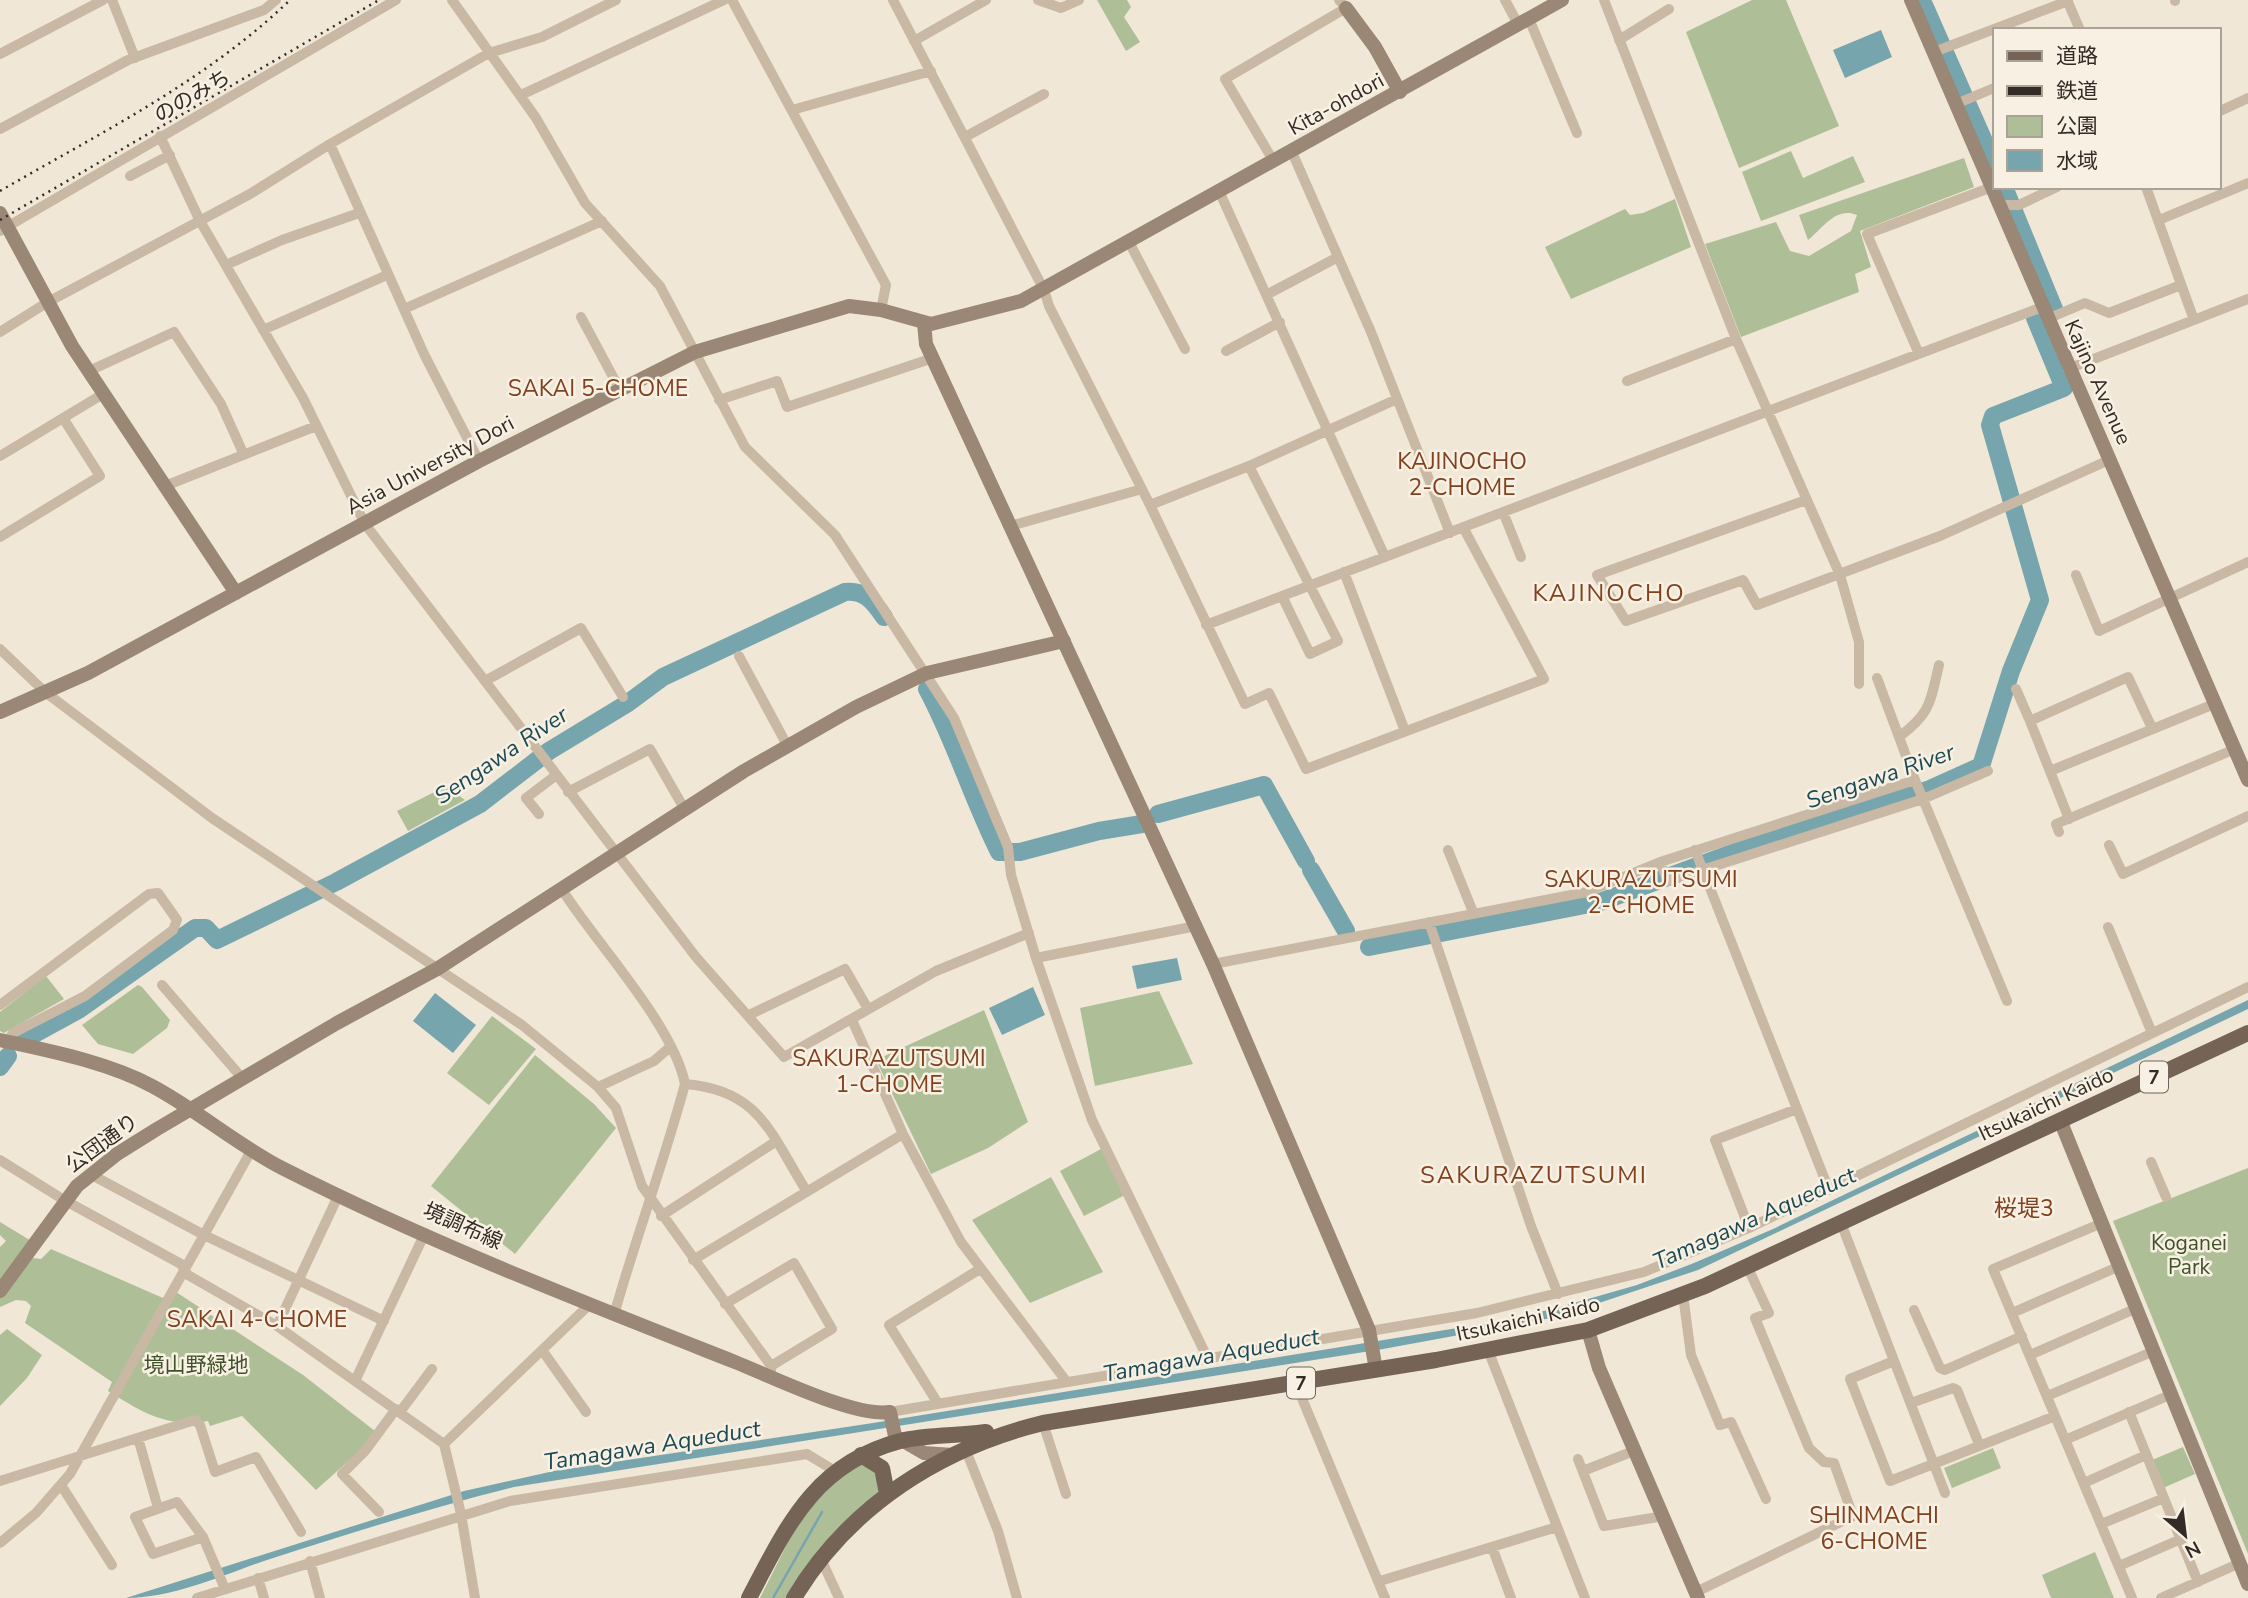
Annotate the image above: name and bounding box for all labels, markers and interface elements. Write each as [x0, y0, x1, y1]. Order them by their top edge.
legend [1993, 28, 2220, 189]
text: 道路 [2056, 42, 2098, 70]
street label: ののみち [149, 63, 235, 129]
street label: Kita-ohdori [1283, 66, 1389, 142]
text: 鉄道 [2056, 77, 2098, 105]
text: 公園 [2056, 112, 2098, 140]
text: 水域 [2056, 147, 2098, 175]
street label: Kajino Avenue [2058, 315, 2138, 449]
district label: SAKAI 5-CHOME [508, 373, 688, 404]
street label: Asia University Dori [341, 409, 519, 521]
district label: KAJINOCHO 2-CHOME [1397, 446, 1527, 503]
district label: KAJINOCHO [1532, 577, 1686, 609]
water label: Sengawa River [428, 699, 575, 812]
water label: Sengawa River [1802, 736, 1959, 816]
district label: SAKURAZUTSUMI 2-CHOME [1544, 864, 1738, 921]
district label: SAKURAZUTSUMI 1-CHOME [792, 1043, 986, 1100]
street label: Itsukaichi Kaido [1974, 1060, 2118, 1148]
road number: 7 [2140, 1062, 2168, 1092]
street label: 公団通り [60, 1107, 144, 1179]
district label: SAKURAZUTSUMI [1420, 1159, 1648, 1191]
water label: Tamagawa Aqueduct [1648, 1159, 1861, 1277]
district label: 桜堤3 [1994, 1193, 2054, 1224]
street label: 境調布線 [419, 1196, 507, 1256]
park label: Koganei Park [2151, 1229, 2227, 1281]
street label: Itsukaichi Kaido [1454, 1290, 1602, 1348]
district label: SAKAI 4-CHOME [167, 1304, 347, 1335]
water label: Tamagawa Aqueduct [1100, 1321, 1323, 1390]
park label: 境山野緑地 [144, 1351, 249, 1379]
road number: 7 [1287, 1368, 1315, 1399]
water label: Tamagawa Aqueduct [541, 1413, 764, 1478]
district label: SHINMACHI 6-CHOME [1809, 1500, 1939, 1557]
north arrow [2150, 1500, 2220, 1570]
text: N [2180, 1534, 2205, 1564]

